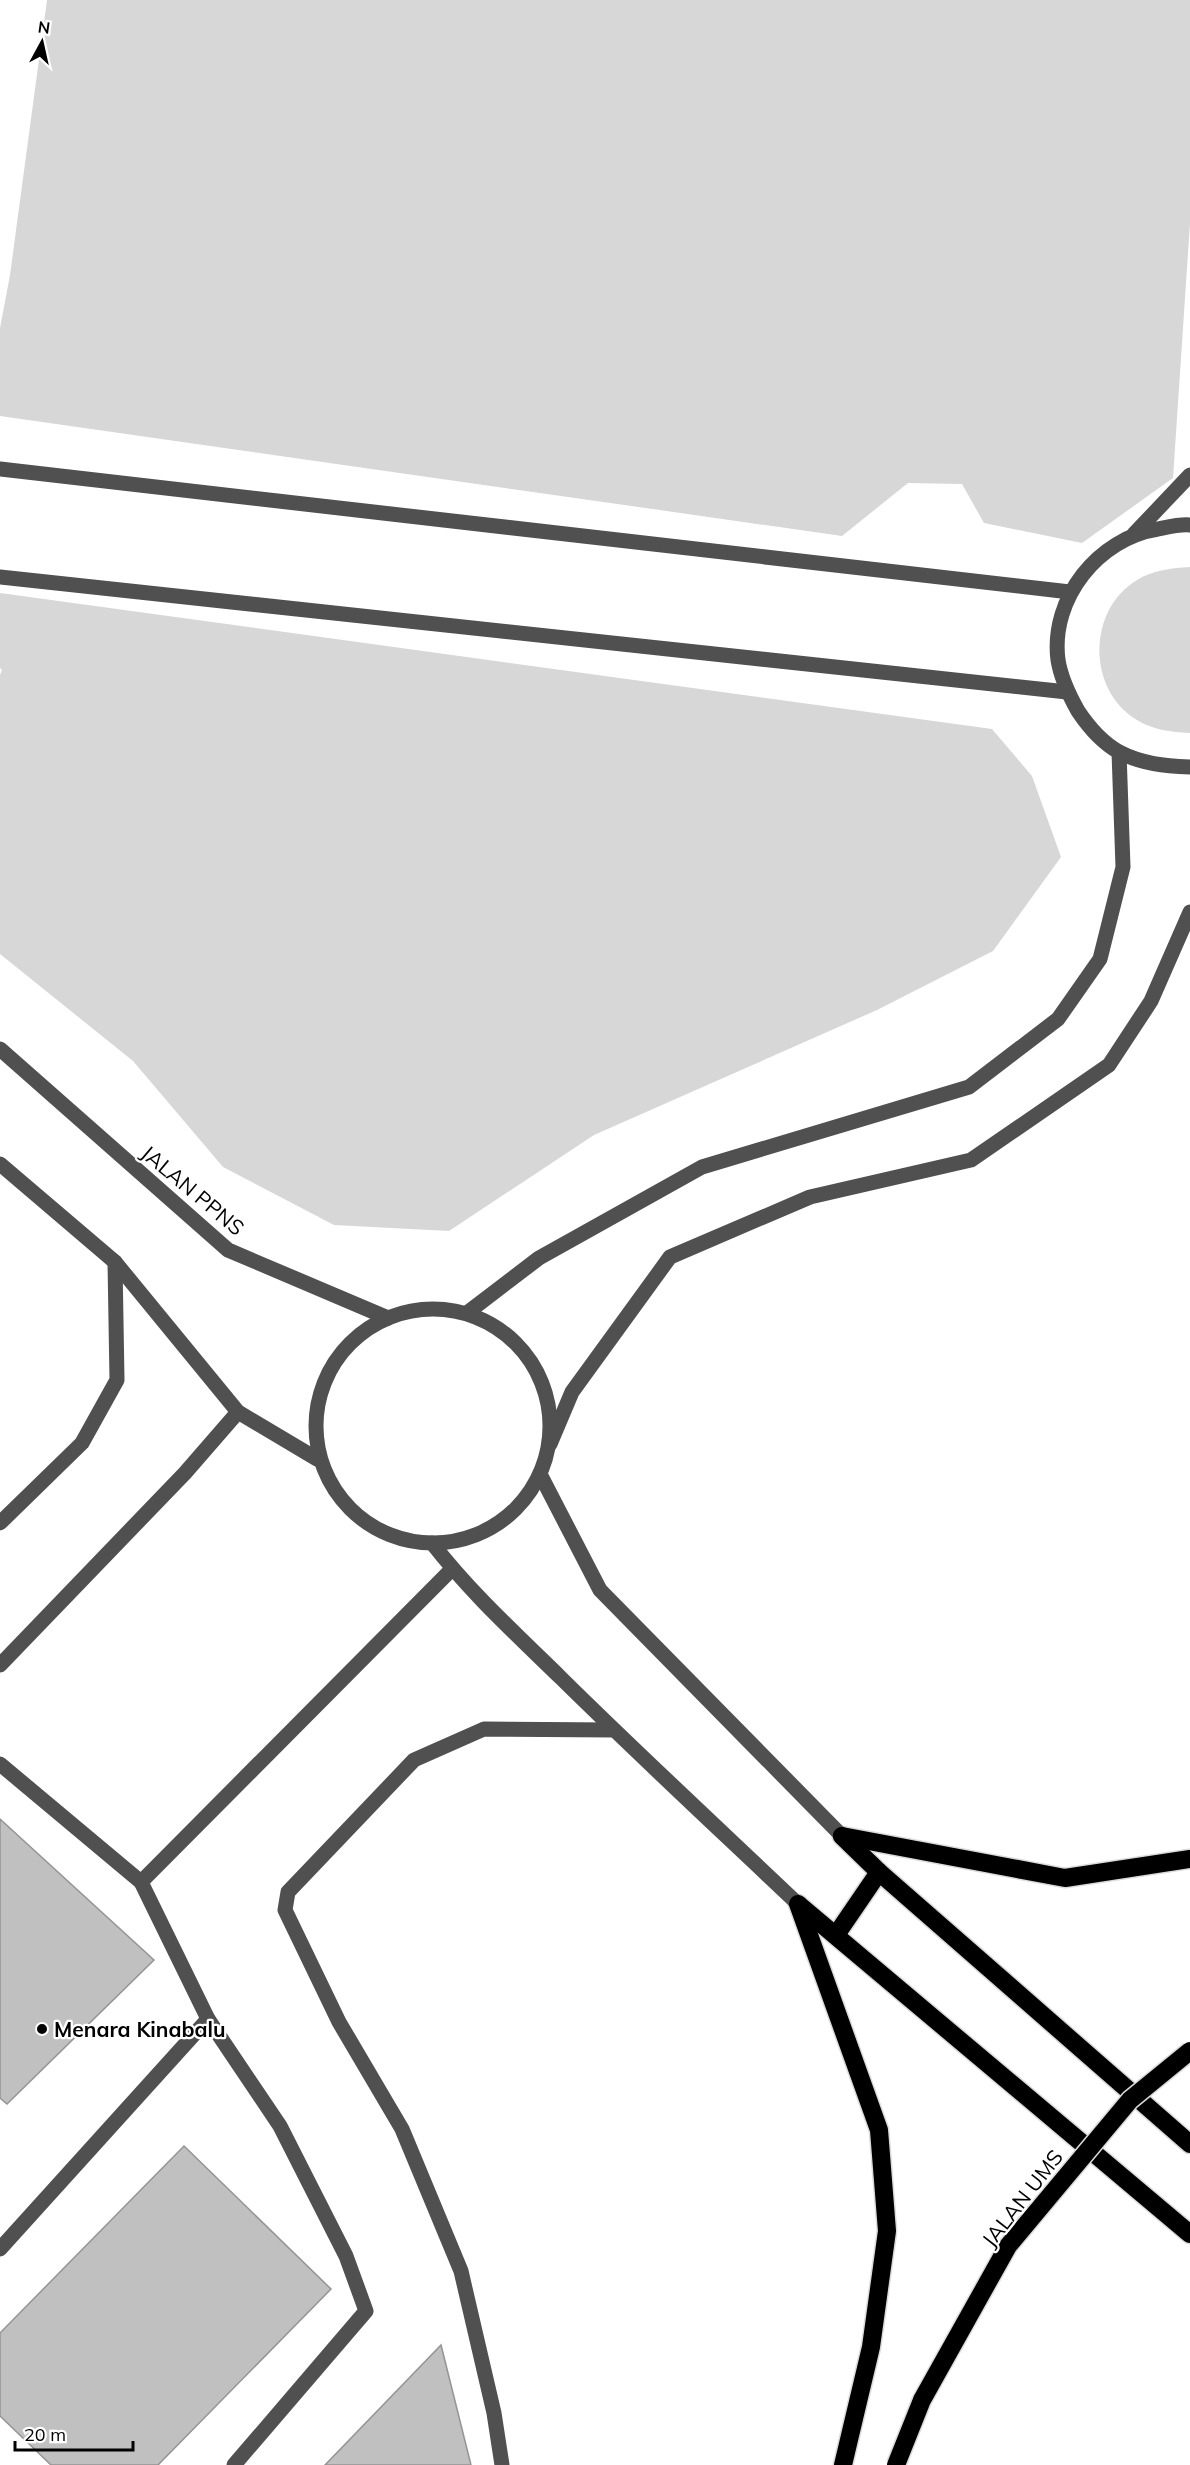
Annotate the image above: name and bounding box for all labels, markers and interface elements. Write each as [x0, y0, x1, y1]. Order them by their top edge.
north arrow [12, 12, 72, 72]
text: N [37, 16, 51, 38]
street label: JALAN PPNS [136, 1140, 250, 1240]
place label: Menara Kinabalu [54, 2016, 226, 2042]
marker: Menara Kinabalu [35, 2022, 49, 2036]
street label: JALAN UMS [976, 2144, 1068, 2252]
scale bar [15, 2414, 134, 2452]
text: 20 m [24, 2423, 66, 2446]

